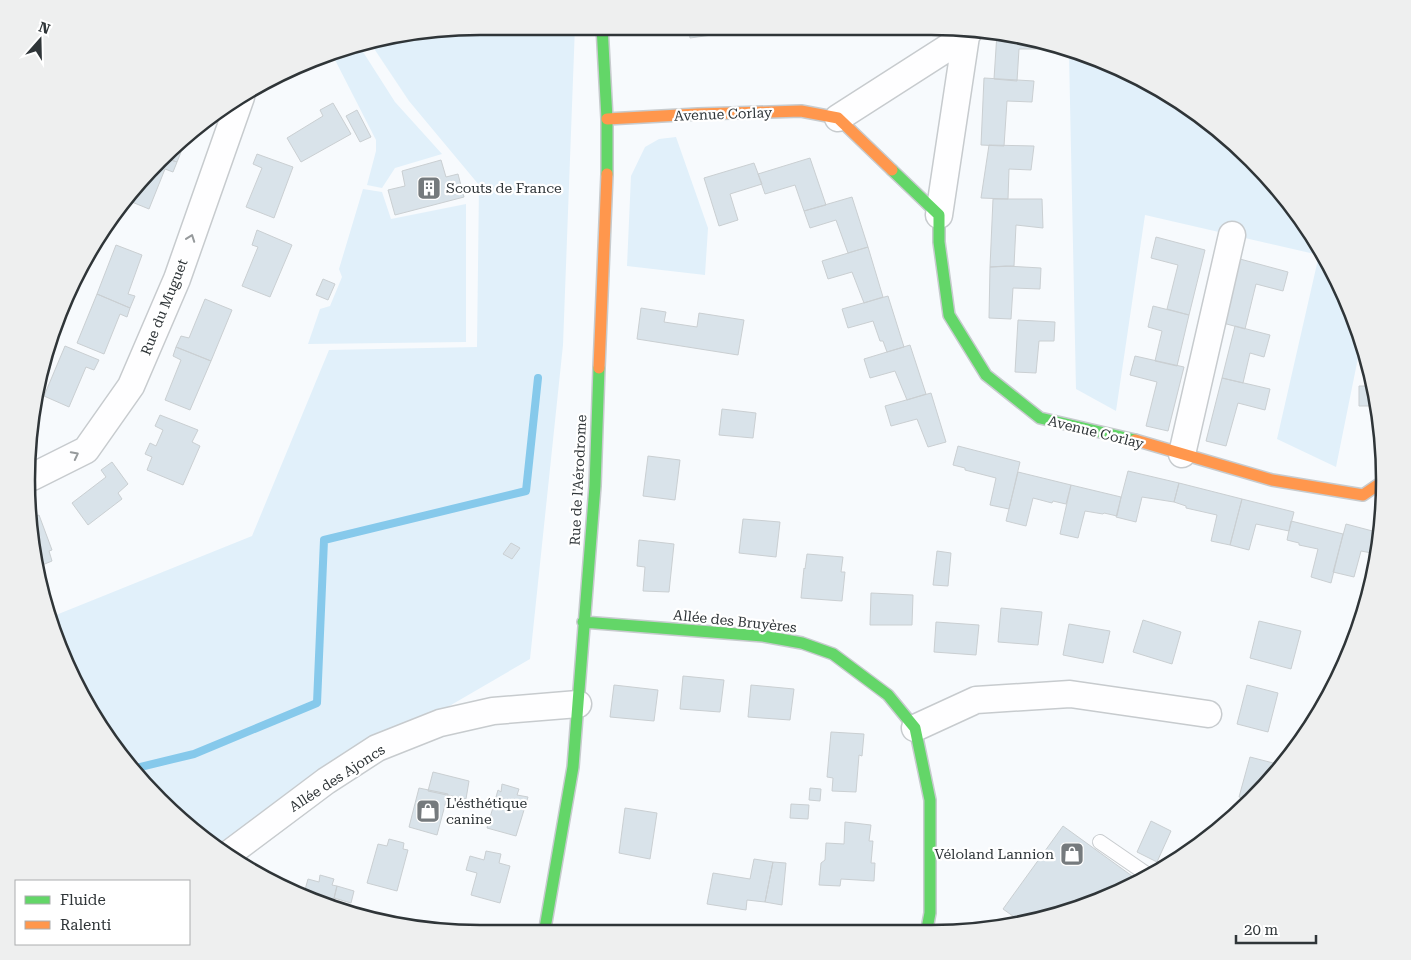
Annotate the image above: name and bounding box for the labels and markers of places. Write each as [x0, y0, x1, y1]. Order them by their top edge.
building icon: Scouts de France [416, 175, 442, 201]
place label: Scouts de France [446, 180, 562, 196]
place label: L'ésthétique canine [446, 795, 528, 827]
shop icon: L'ésthétique canine [415, 798, 441, 824]
shop icon: Véloland Lannion [1059, 841, 1085, 867]
place label: Véloland Lannion [935, 846, 1054, 862]

